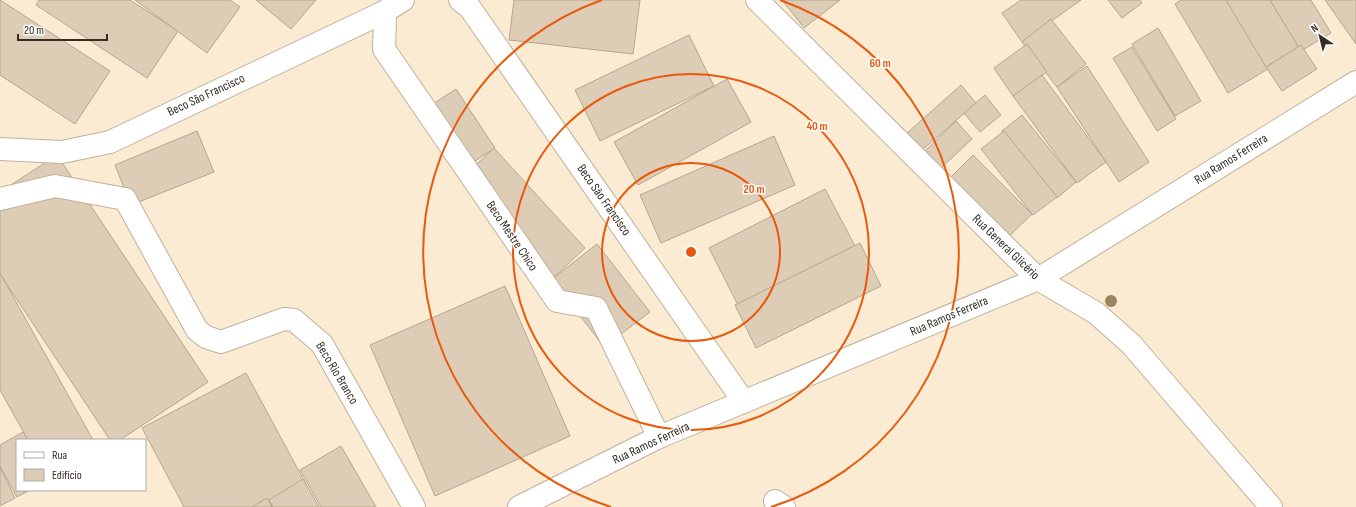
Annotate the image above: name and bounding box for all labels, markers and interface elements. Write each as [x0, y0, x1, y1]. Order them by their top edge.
scale bar [18, 16, 107, 42]
north arrow [1300, 16, 1340, 56]
text: N [1308, 21, 1321, 35]
text: 20 m [24, 23, 44, 38]
text: 60 m [869, 56, 891, 71]
street label: Beco São Francisco [165, 70, 247, 120]
text: 40 m [806, 119, 828, 134]
street label: Rua Ramos Ferreira [1191, 130, 1271, 188]
street label: Beco São Francisco [573, 161, 635, 239]
text: 20 m [744, 182, 764, 197]
street label: Beco Mestre Chico [483, 198, 541, 274]
street label: Rua General Glicério [969, 211, 1043, 283]
centre of rings [684, 245, 698, 259]
street label: Rua Ramos Ferreira [908, 292, 990, 340]
street label: Beco Rio Branco [312, 339, 362, 407]
street label: Rua Ramos Ferreira [610, 418, 692, 468]
legend [16, 439, 146, 491]
text: Rua [52, 448, 68, 463]
text: Edifício [52, 468, 82, 483]

